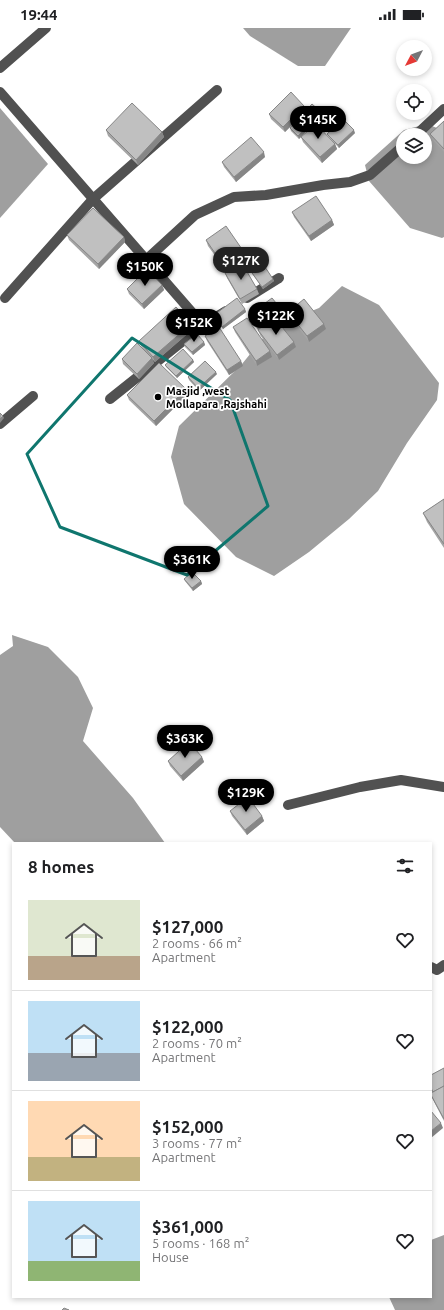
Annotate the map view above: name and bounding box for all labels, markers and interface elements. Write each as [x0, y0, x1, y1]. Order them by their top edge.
text: 19:44 [20, 6, 58, 23]
north arrow [396, 40, 432, 76]
map controls [396, 40, 432, 164]
button: locate [396, 84, 432, 120]
pin: $145K [290, 106, 346, 140]
text: $145K [299, 112, 337, 126]
button: layers [396, 128, 432, 164]
pin: $127K [213, 247, 269, 281]
pin: $150K [117, 253, 173, 287]
text: $127K [222, 253, 260, 267]
text: $150K [126, 259, 164, 273]
pin: $122K [248, 302, 304, 336]
text: $122K [257, 308, 295, 322]
pin: $152K [166, 309, 222, 343]
text: $152K [175, 315, 213, 329]
place label: Masjid ,west Mollapara ,Rajshahi [166, 385, 267, 410]
marker: Masjid ,west Mollapara ,Rajshahi [153, 392, 163, 402]
pin: $361K [164, 546, 220, 580]
text: $361K [173, 552, 211, 566]
pin: $363K [157, 725, 213, 759]
text: $363K [166, 731, 204, 745]
pin: $129K [218, 779, 274, 813]
text: $129K [227, 785, 265, 799]
icon: filters [394, 855, 416, 877]
text: 8 homes [28, 857, 94, 876]
icon: home [60, 916, 108, 964]
text: $127,000 [152, 917, 223, 936]
icon: heart [394, 929, 416, 951]
text: 2 rooms · 66 m² [152, 936, 242, 950]
text: Apartment [152, 950, 216, 964]
icon: home [60, 1017, 108, 1065]
text: $122,000 [152, 1017, 223, 1036]
icon: heart [394, 1030, 416, 1052]
text: 2 rooms · 70 m² [152, 1036, 242, 1050]
text: Apartment [152, 1050, 216, 1064]
icon: home [60, 1117, 108, 1165]
text: $152,000 [152, 1117, 223, 1136]
icon: heart [394, 1130, 416, 1152]
text: 3 rooms · 77 m² [152, 1136, 242, 1150]
text: Apartment [152, 1150, 216, 1164]
icon: home [60, 1217, 108, 1265]
text: $361,000 [152, 1217, 223, 1236]
icon: heart [394, 1230, 416, 1252]
text: 5 rooms · 168 m² [152, 1236, 249, 1250]
text: House [152, 1250, 189, 1264]

